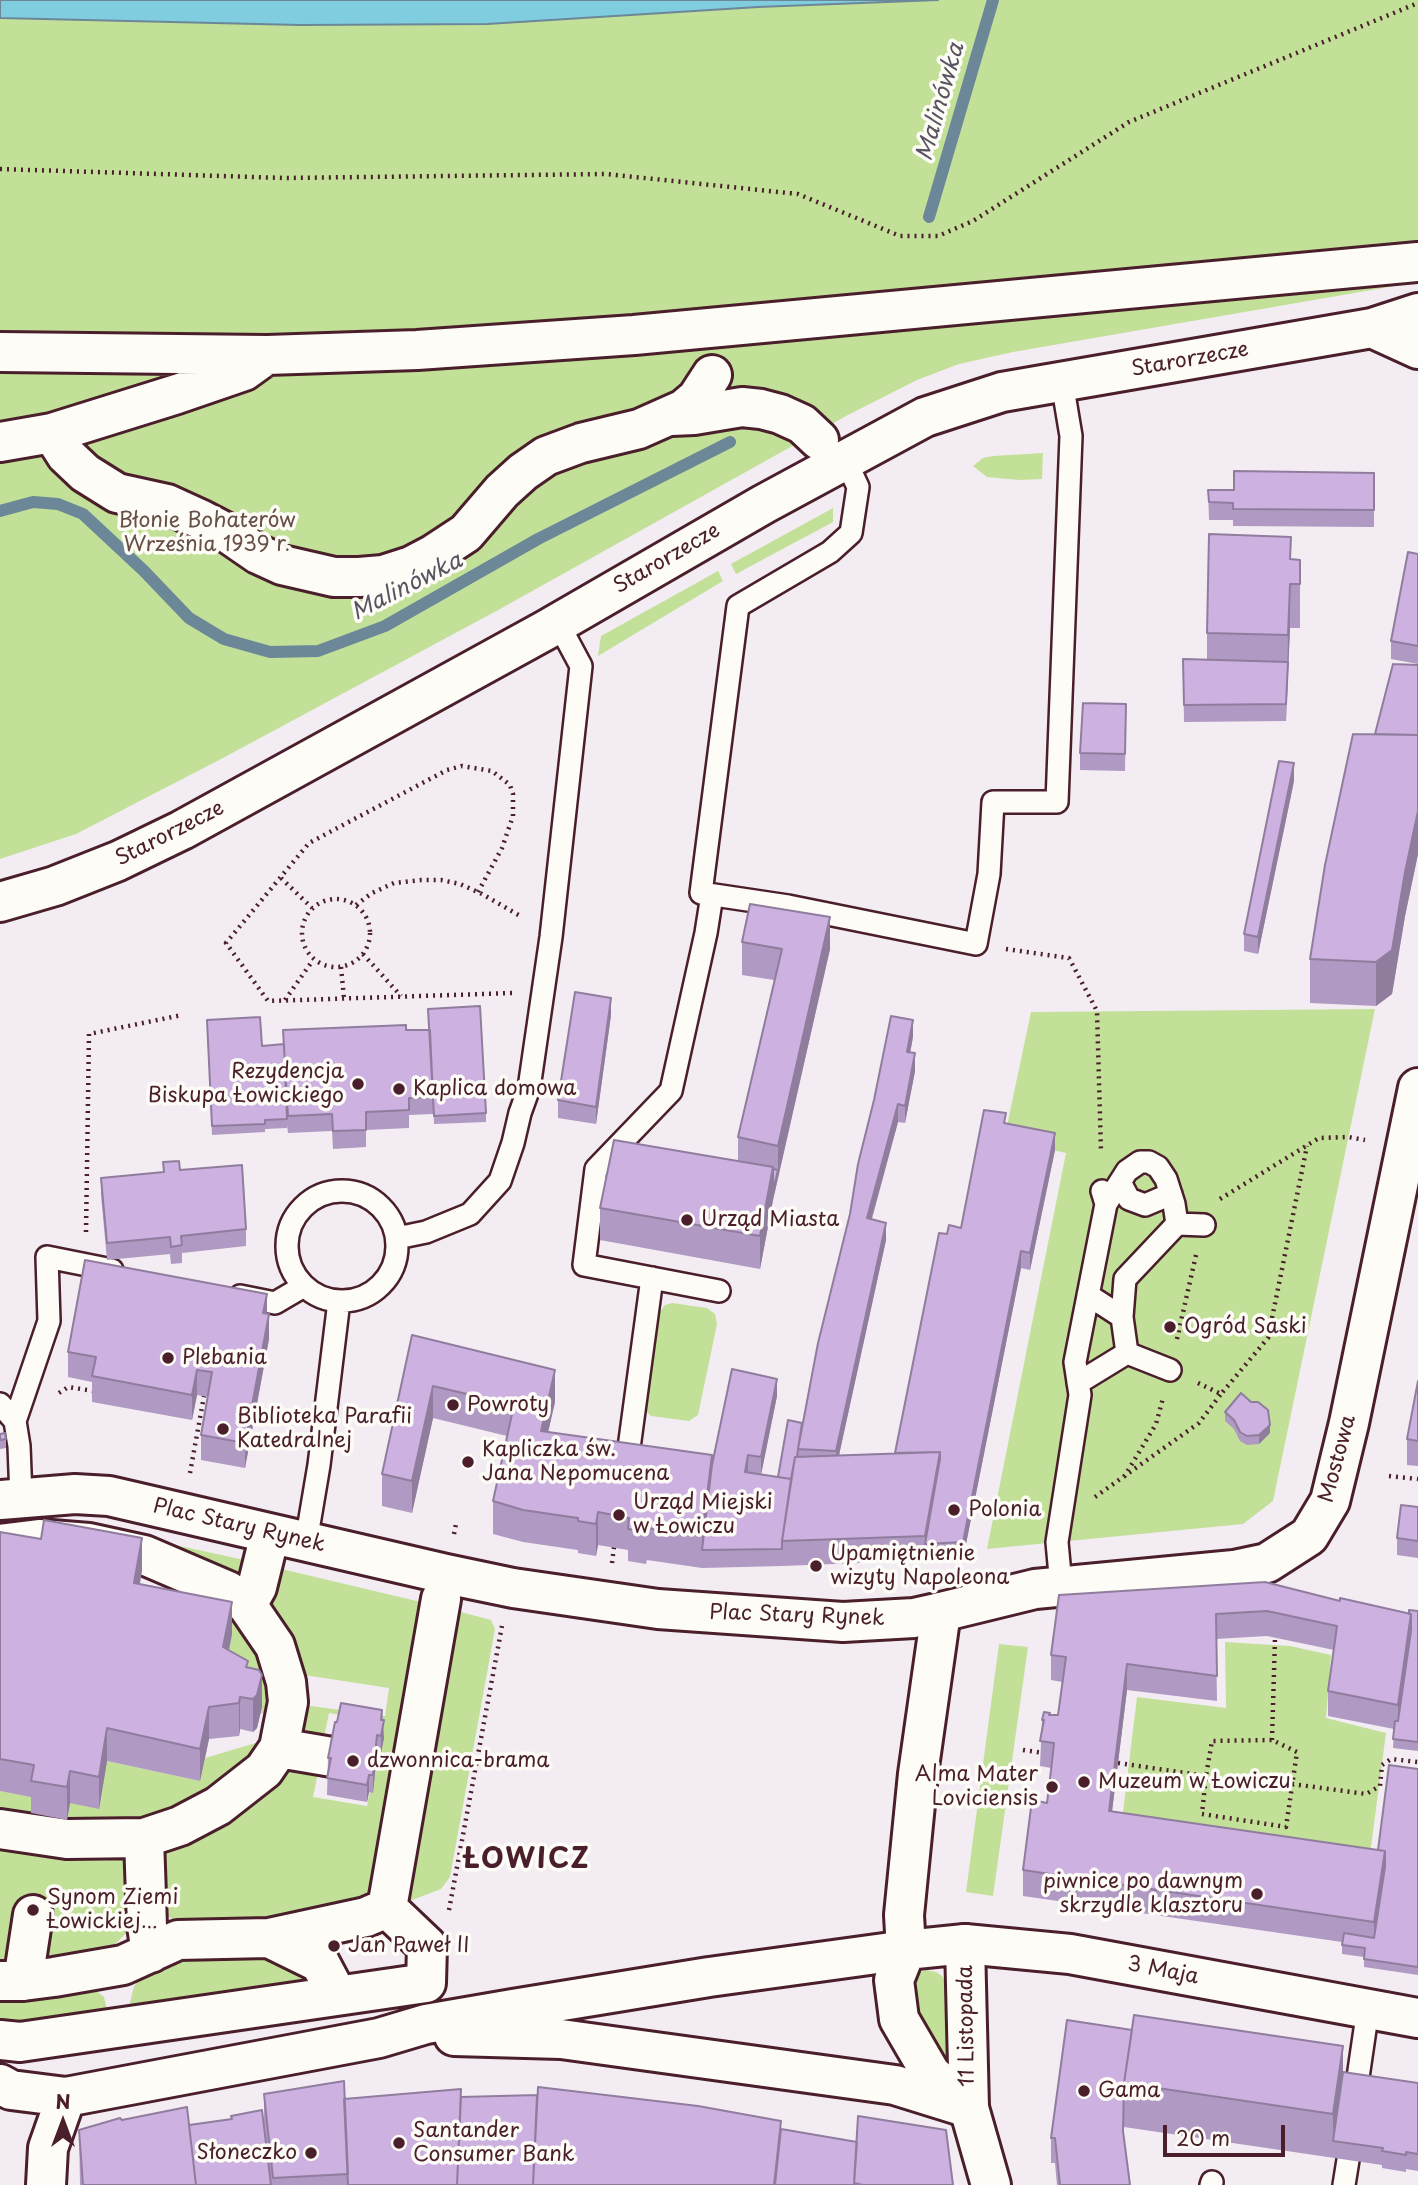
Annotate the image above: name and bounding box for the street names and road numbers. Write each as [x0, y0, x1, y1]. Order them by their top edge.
street label: Starorzecze [1129, 337, 1251, 383]
street label: Starorzecze [609, 518, 725, 600]
street label: Starorzecze [111, 796, 229, 872]
street label: Mostowa [1314, 1412, 1362, 1506]
street label: Plac Stary Rynek [151, 1494, 327, 1558]
street label: Plac Stary Rynek [709, 1600, 885, 1632]
street label: 3 Maja [1125, 1952, 1201, 1990]
street label: 11 Listopada [953, 1965, 981, 2087]

